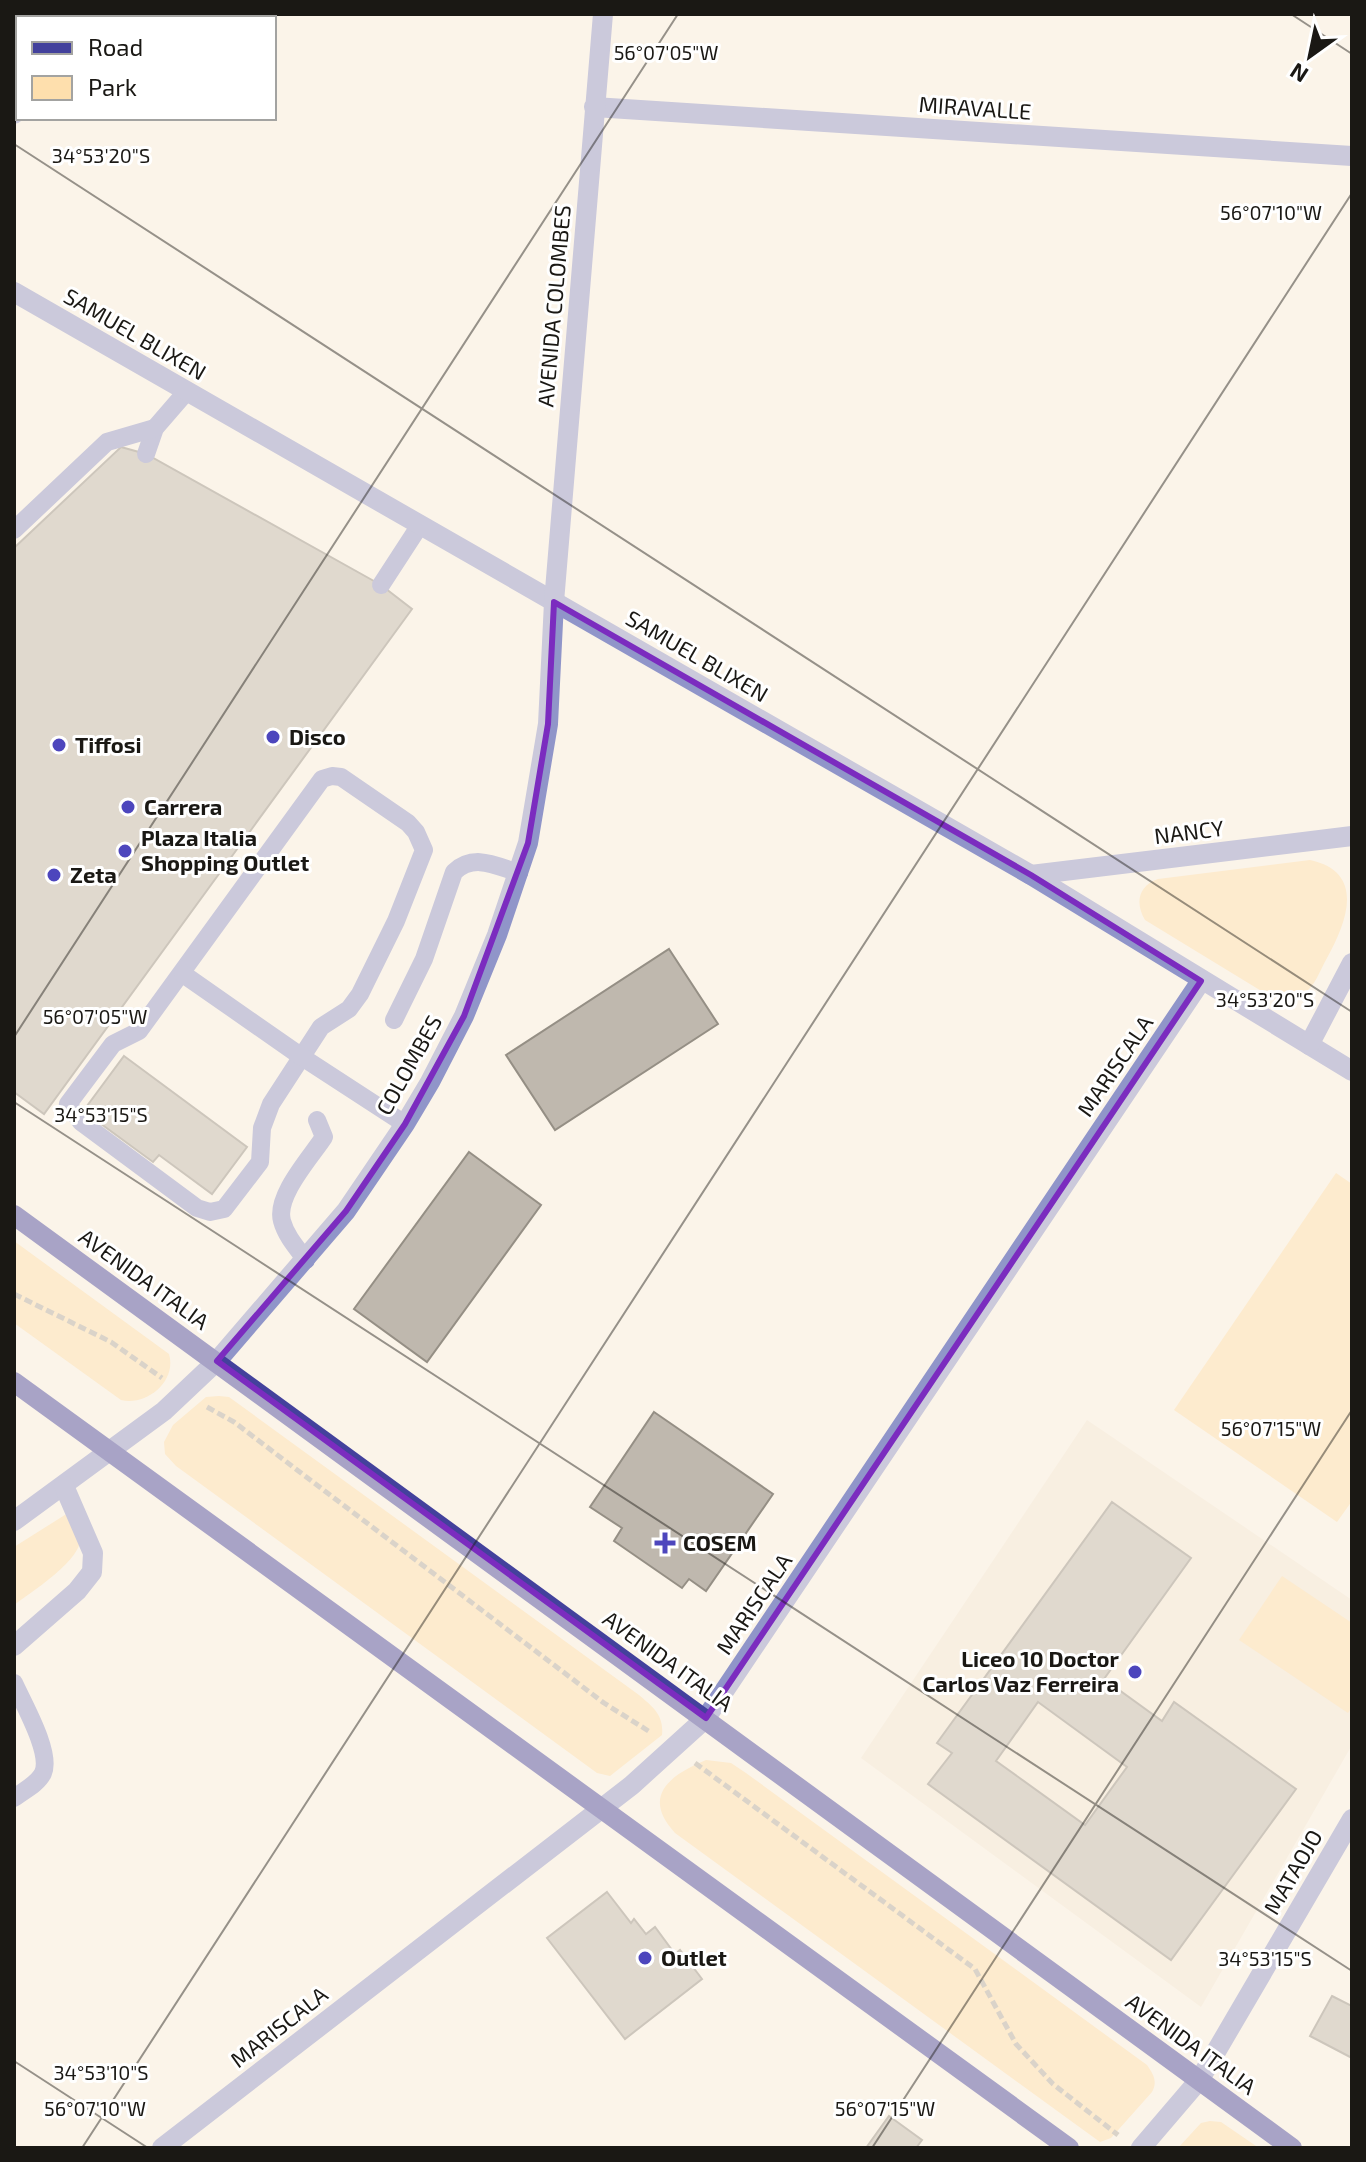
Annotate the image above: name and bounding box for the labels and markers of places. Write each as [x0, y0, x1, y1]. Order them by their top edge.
place label: Disco [289, 723, 346, 749]
marker: Disco [264, 728, 282, 746]
place label: Tiffosi [75, 731, 142, 757]
marker: Tiffosi [50, 736, 68, 754]
place label: Carrera [144, 793, 222, 819]
marker: Carrera [119, 798, 137, 816]
place label: Plaza Italia Shopping Outlet [141, 824, 309, 875]
marker: Plaza Italia Shopping Outlet [116, 842, 134, 860]
place label: Zeta [70, 861, 117, 887]
marker: Zeta [45, 866, 63, 884]
place label: COSEM [683, 1529, 757, 1555]
marker: COSEM [654, 1532, 676, 1554]
place label: Liceo 10 Doctor Carlos Vaz Ferreira [922, 1645, 1120, 1696]
marker: Liceo 10 Doctor Carlos Vaz Ferreira [1126, 1663, 1144, 1681]
place label: Outlet [661, 1944, 727, 1970]
marker: Outlet [636, 1949, 654, 1967]

